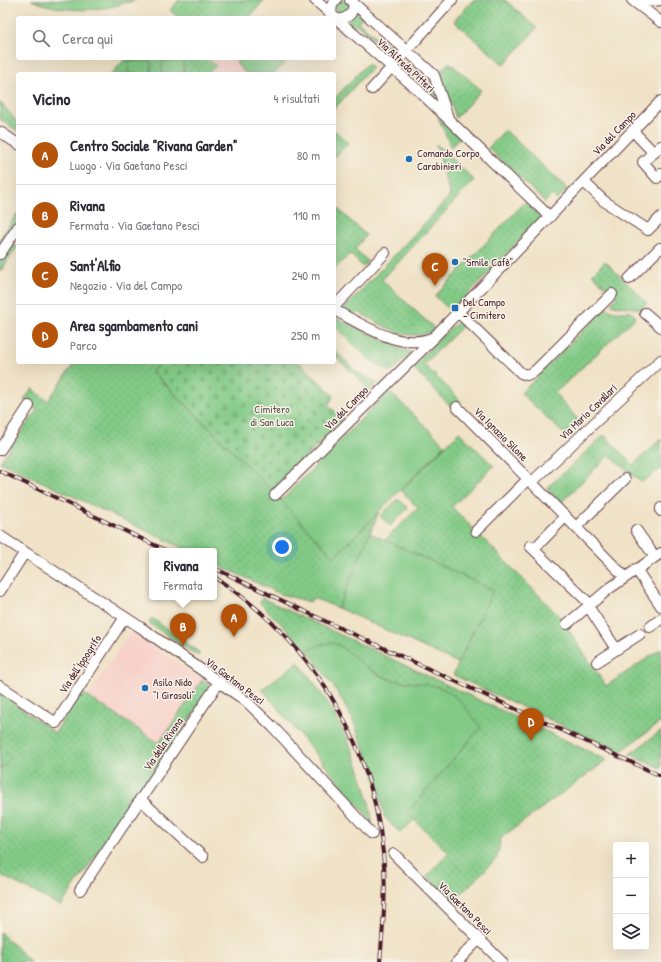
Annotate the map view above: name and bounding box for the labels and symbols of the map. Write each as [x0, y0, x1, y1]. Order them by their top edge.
street label: Via Alfredo Pitteri [374, 35, 438, 95]
street label: Via del Campo [589, 107, 639, 158]
place label: Comando Corpo Carabinieri [417, 146, 480, 173]
marker: Comando Corpo Carabinieri [404, 154, 414, 164]
pin: C [422, 253, 448, 286]
place label: "Smile Cafè" [463, 255, 513, 269]
marker: "Smile Cafè" [450, 257, 460, 267]
place label: Del Campo - Cimitero [463, 295, 506, 322]
marker: Del Campo - Cimitero [450, 303, 460, 313]
street label: Via Mario Cavallari [556, 381, 620, 443]
street label: Via del Campo [321, 383, 371, 433]
park label: Cimitero di San Luca [250, 402, 294, 429]
street label: Via Ignazio Silone [471, 404, 531, 464]
your location [272, 537, 292, 557]
pin: A [221, 604, 247, 637]
pin: B [170, 613, 196, 646]
street label: Via dell'Ippogrifo [56, 632, 104, 696]
street label: Via Gaetano Pesci [203, 654, 267, 708]
place label: Asilo Nido "I Girasoli" [153, 675, 195, 702]
marker: Asilo Nido "I Girasoli" [140, 683, 150, 693]
pin: D [518, 708, 544, 741]
street label: Via della Rivana [140, 714, 186, 773]
street label: Via Gaetano Pesci [435, 878, 495, 938]

